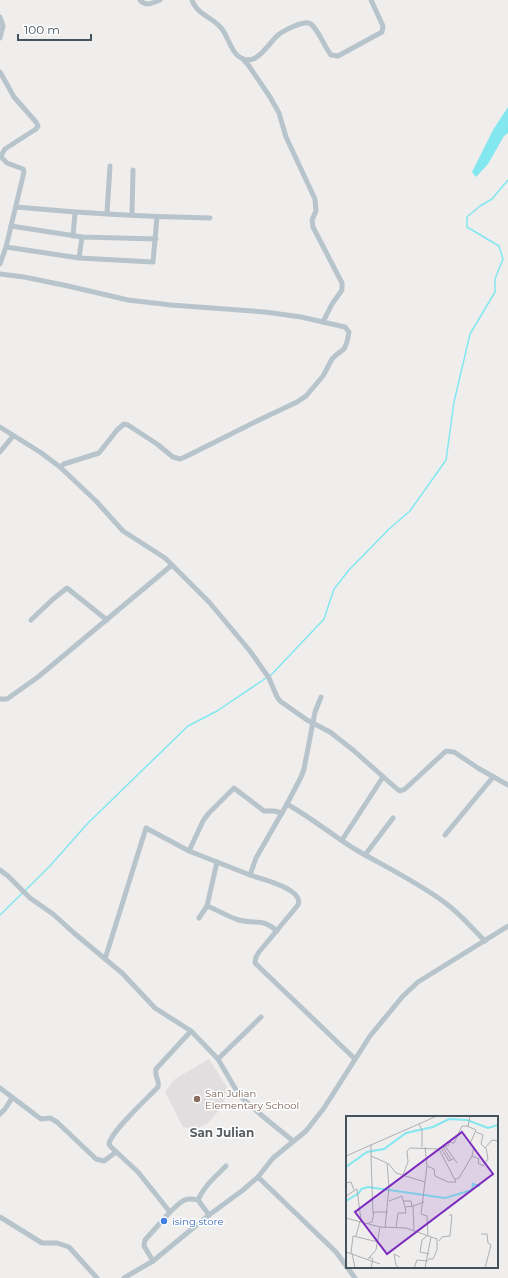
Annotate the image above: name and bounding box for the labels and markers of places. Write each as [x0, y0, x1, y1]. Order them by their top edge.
place label: San Julian Elementary School [205, 1087, 299, 1112]
marker: San Julian Elementary School [192, 1094, 202, 1104]
place label: ising store [172, 1215, 223, 1228]
marker: ising store [159, 1216, 169, 1226]

